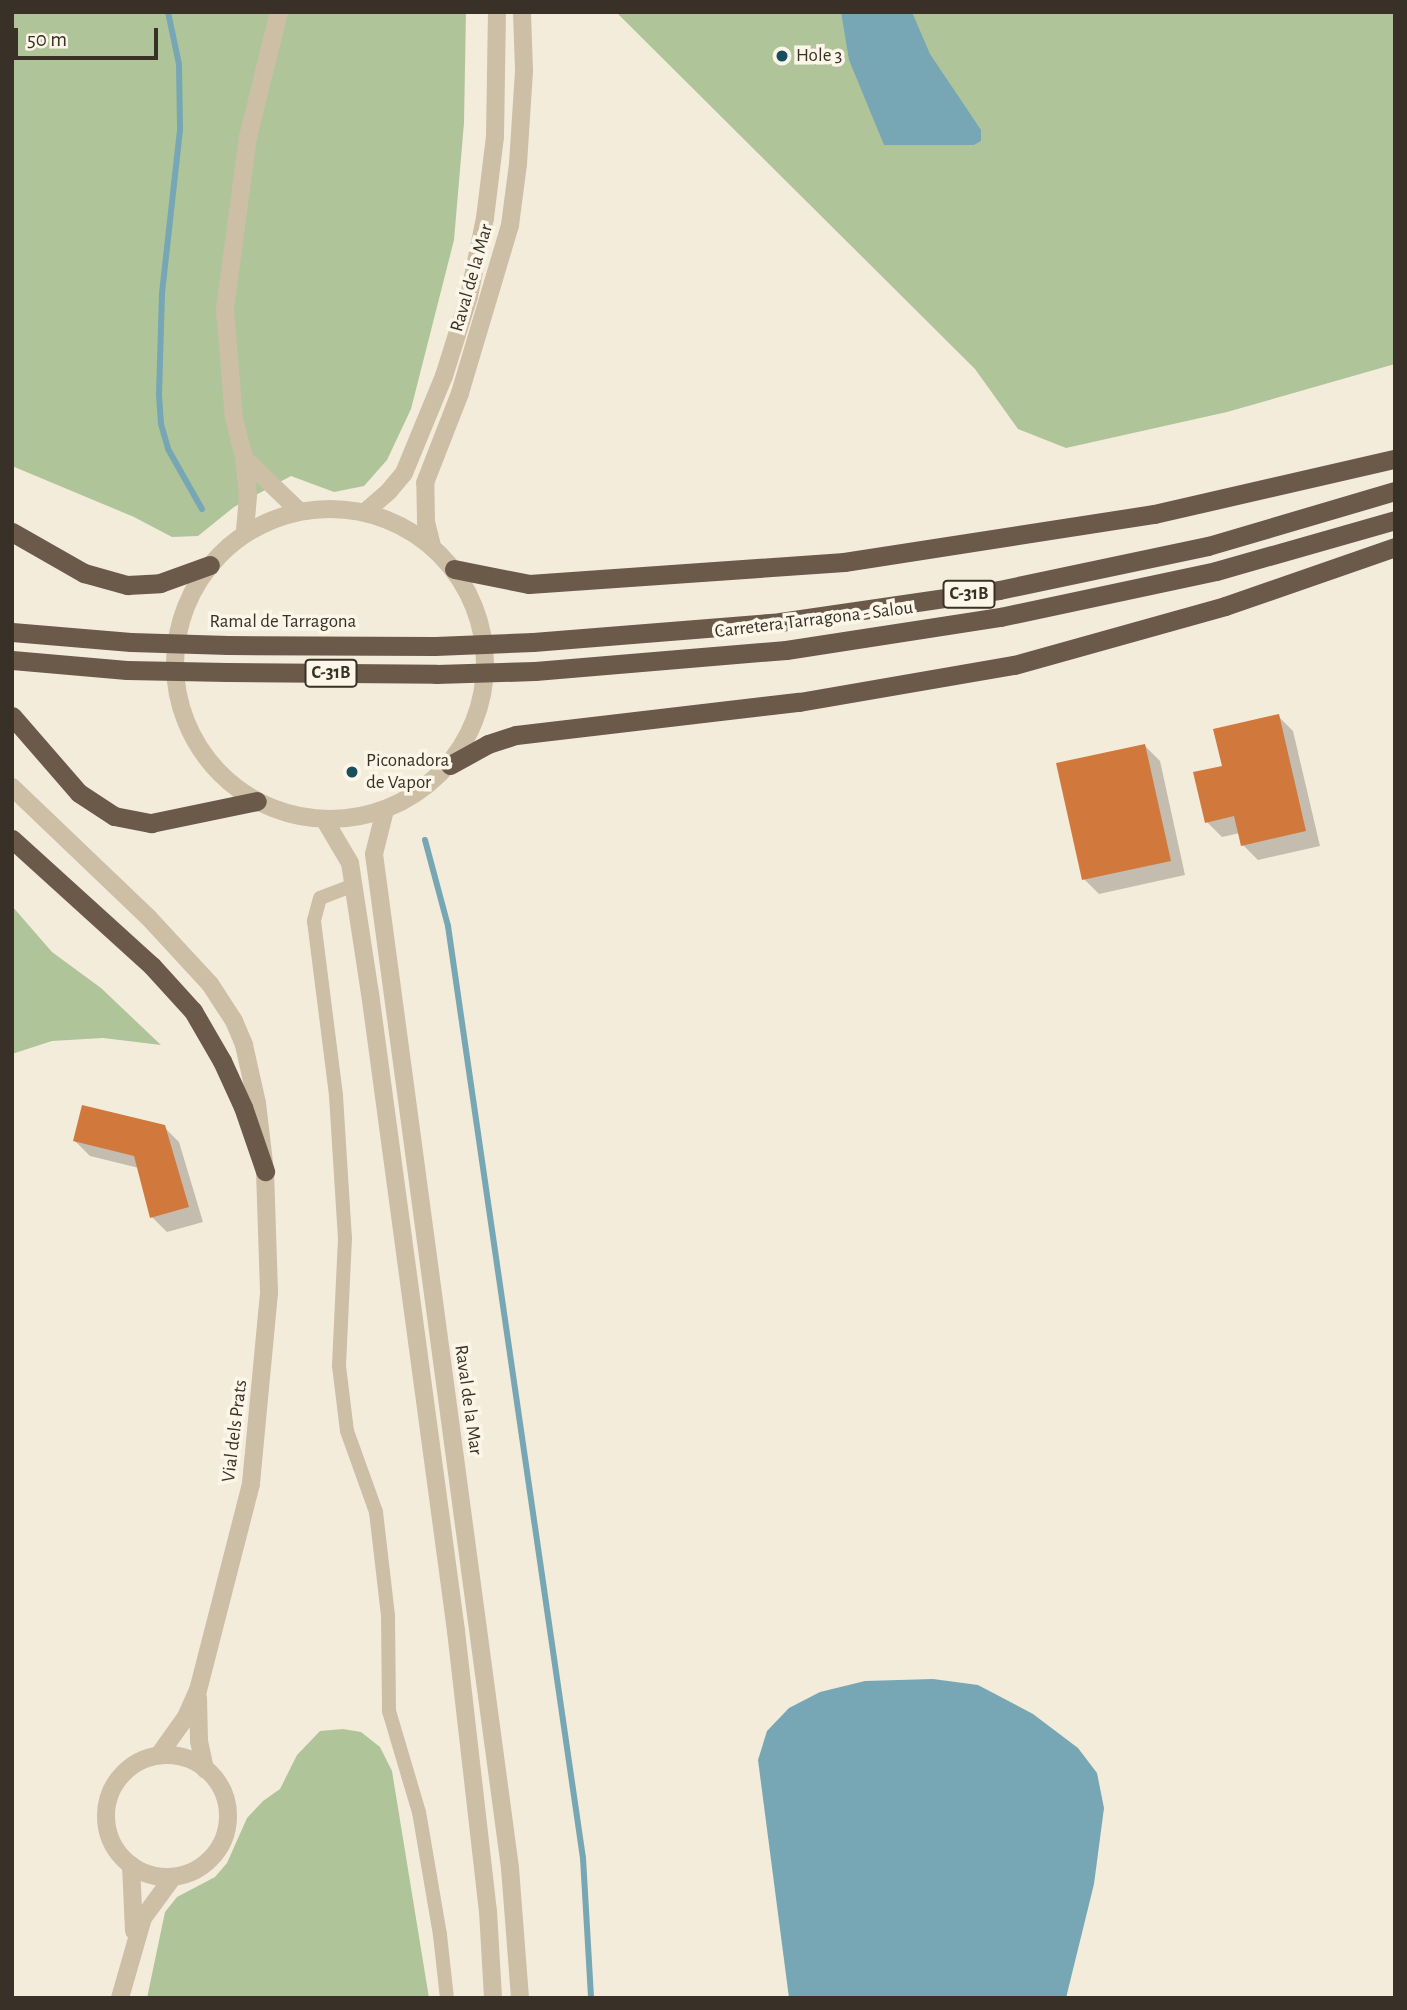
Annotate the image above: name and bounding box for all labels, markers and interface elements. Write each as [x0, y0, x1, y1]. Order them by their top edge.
scale bar [18, 14, 161, 58]
text: 50 m [27, 29, 67, 50]
place label: Hole 3 [796, 45, 842, 67]
marker: Hole 3 [774, 48, 790, 64]
street label: Raval de la Mar [446, 222, 498, 334]
road number: C-31B [941, 580, 997, 608]
street label: Carretera Tarragona - Salou [714, 597, 914, 643]
street label: Ramal de Tarragona [210, 611, 356, 633]
road number: C-31B [303, 658, 359, 688]
place label: Piconadora de Vapor [366, 750, 449, 794]
marker: Piconadora de Vapor [344, 764, 360, 780]
street label: Raval de la Mar [449, 1344, 487, 1456]
street label: Vial dels Prats [217, 1379, 253, 1483]

